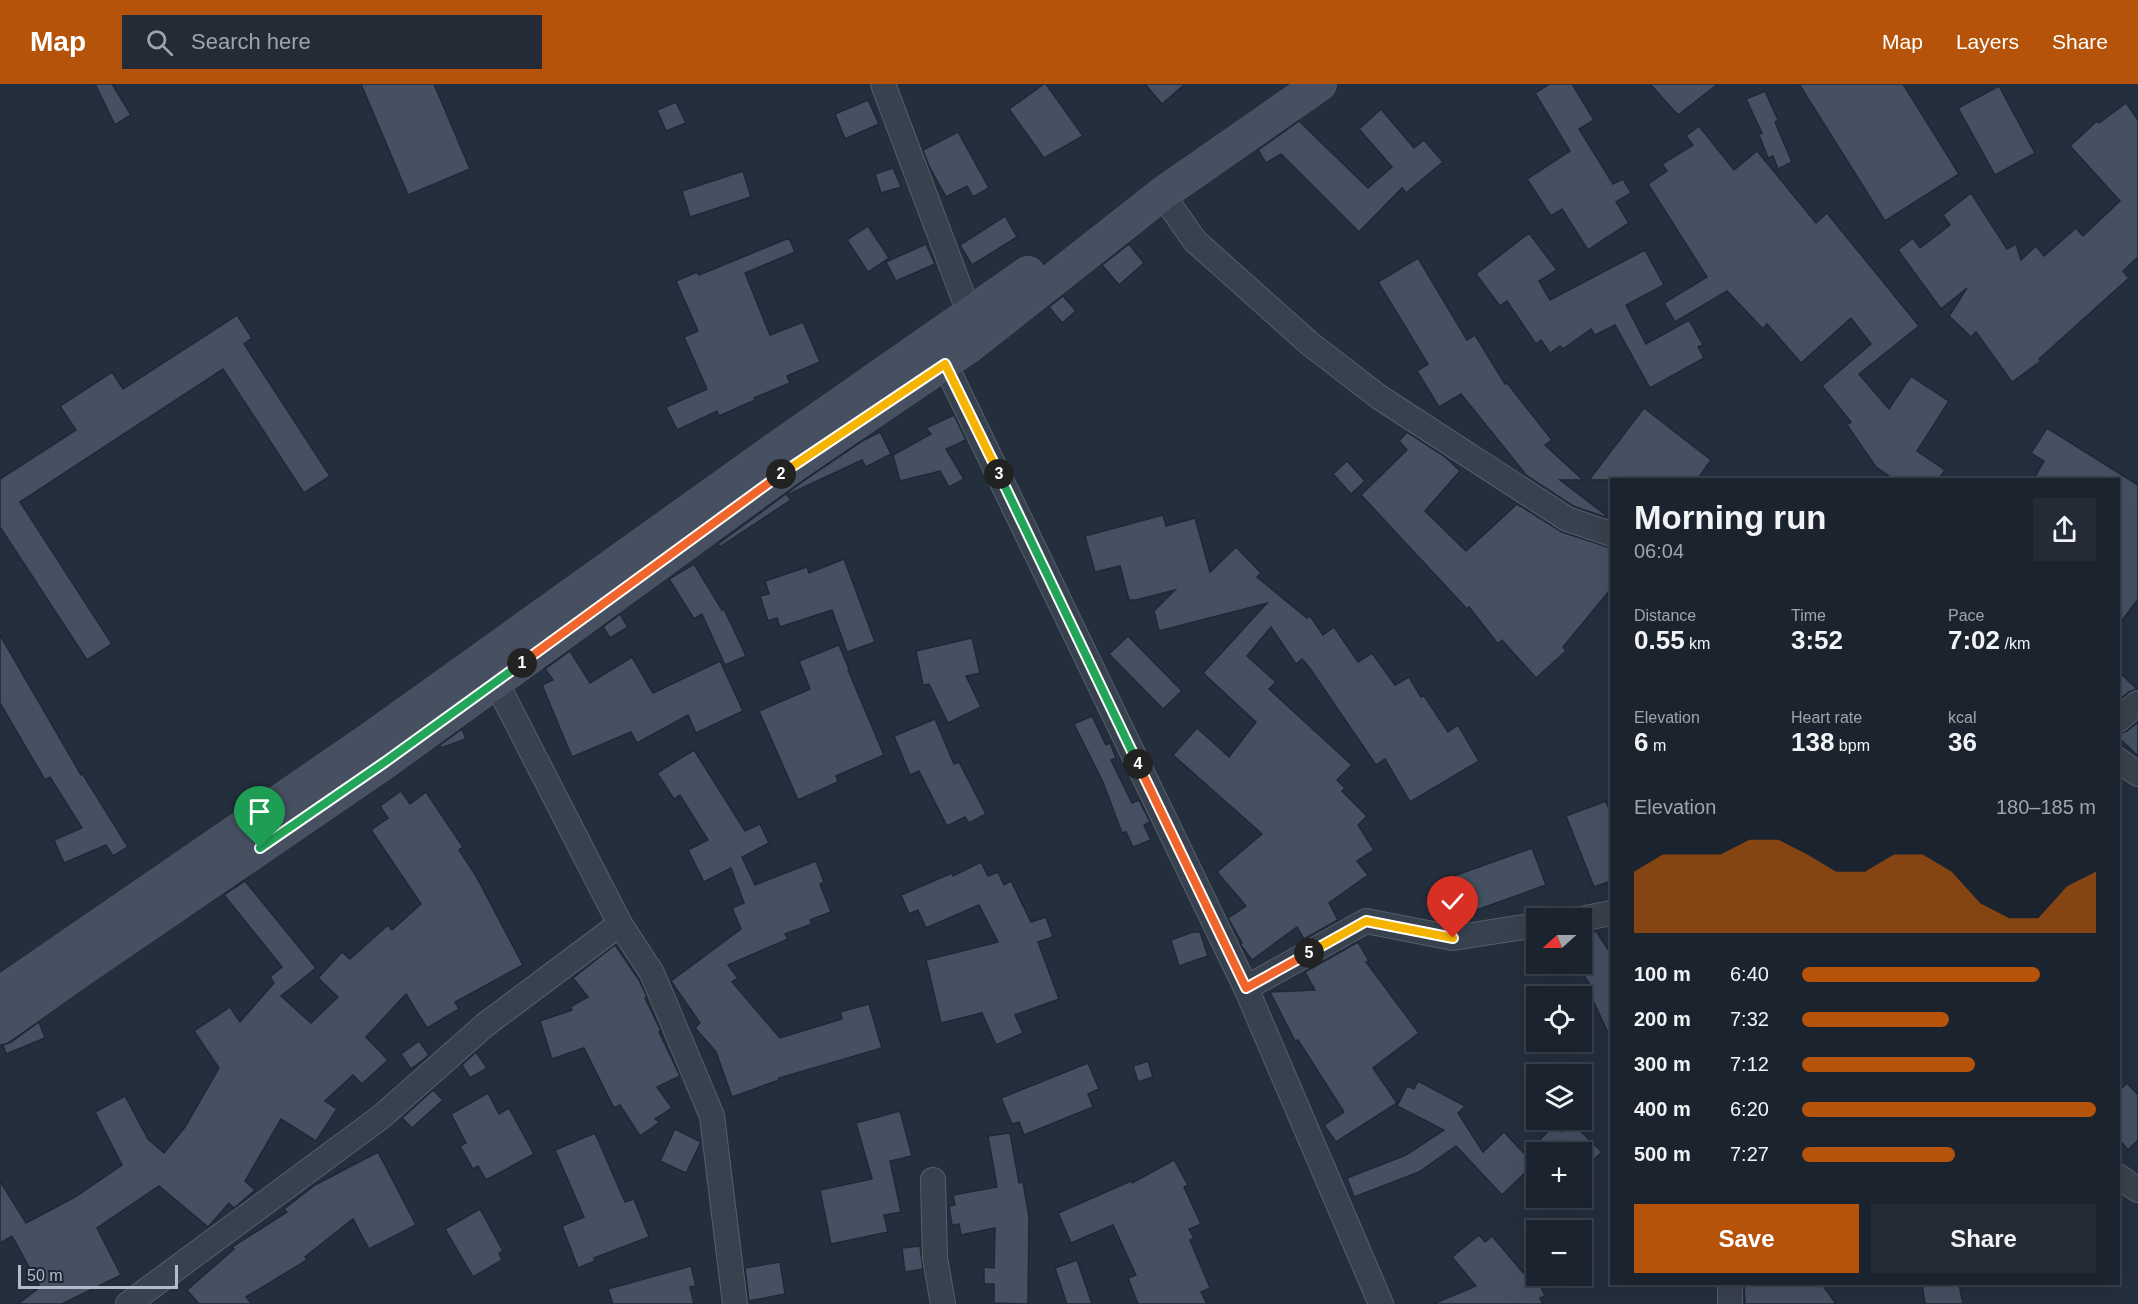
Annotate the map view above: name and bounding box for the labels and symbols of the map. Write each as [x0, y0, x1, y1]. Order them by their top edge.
pin: 2 [766, 459, 796, 489]
pin: 3 [984, 459, 1014, 489]
pin: 1 [507, 648, 537, 678]
pin: 4 [1123, 749, 1153, 779]
pin [234, 786, 285, 848]
pin [1427, 876, 1478, 938]
north arrow [1526, 908, 1592, 974]
pin: 5 [1294, 938, 1324, 968]
scale bar [18, 1262, 178, 1290]

